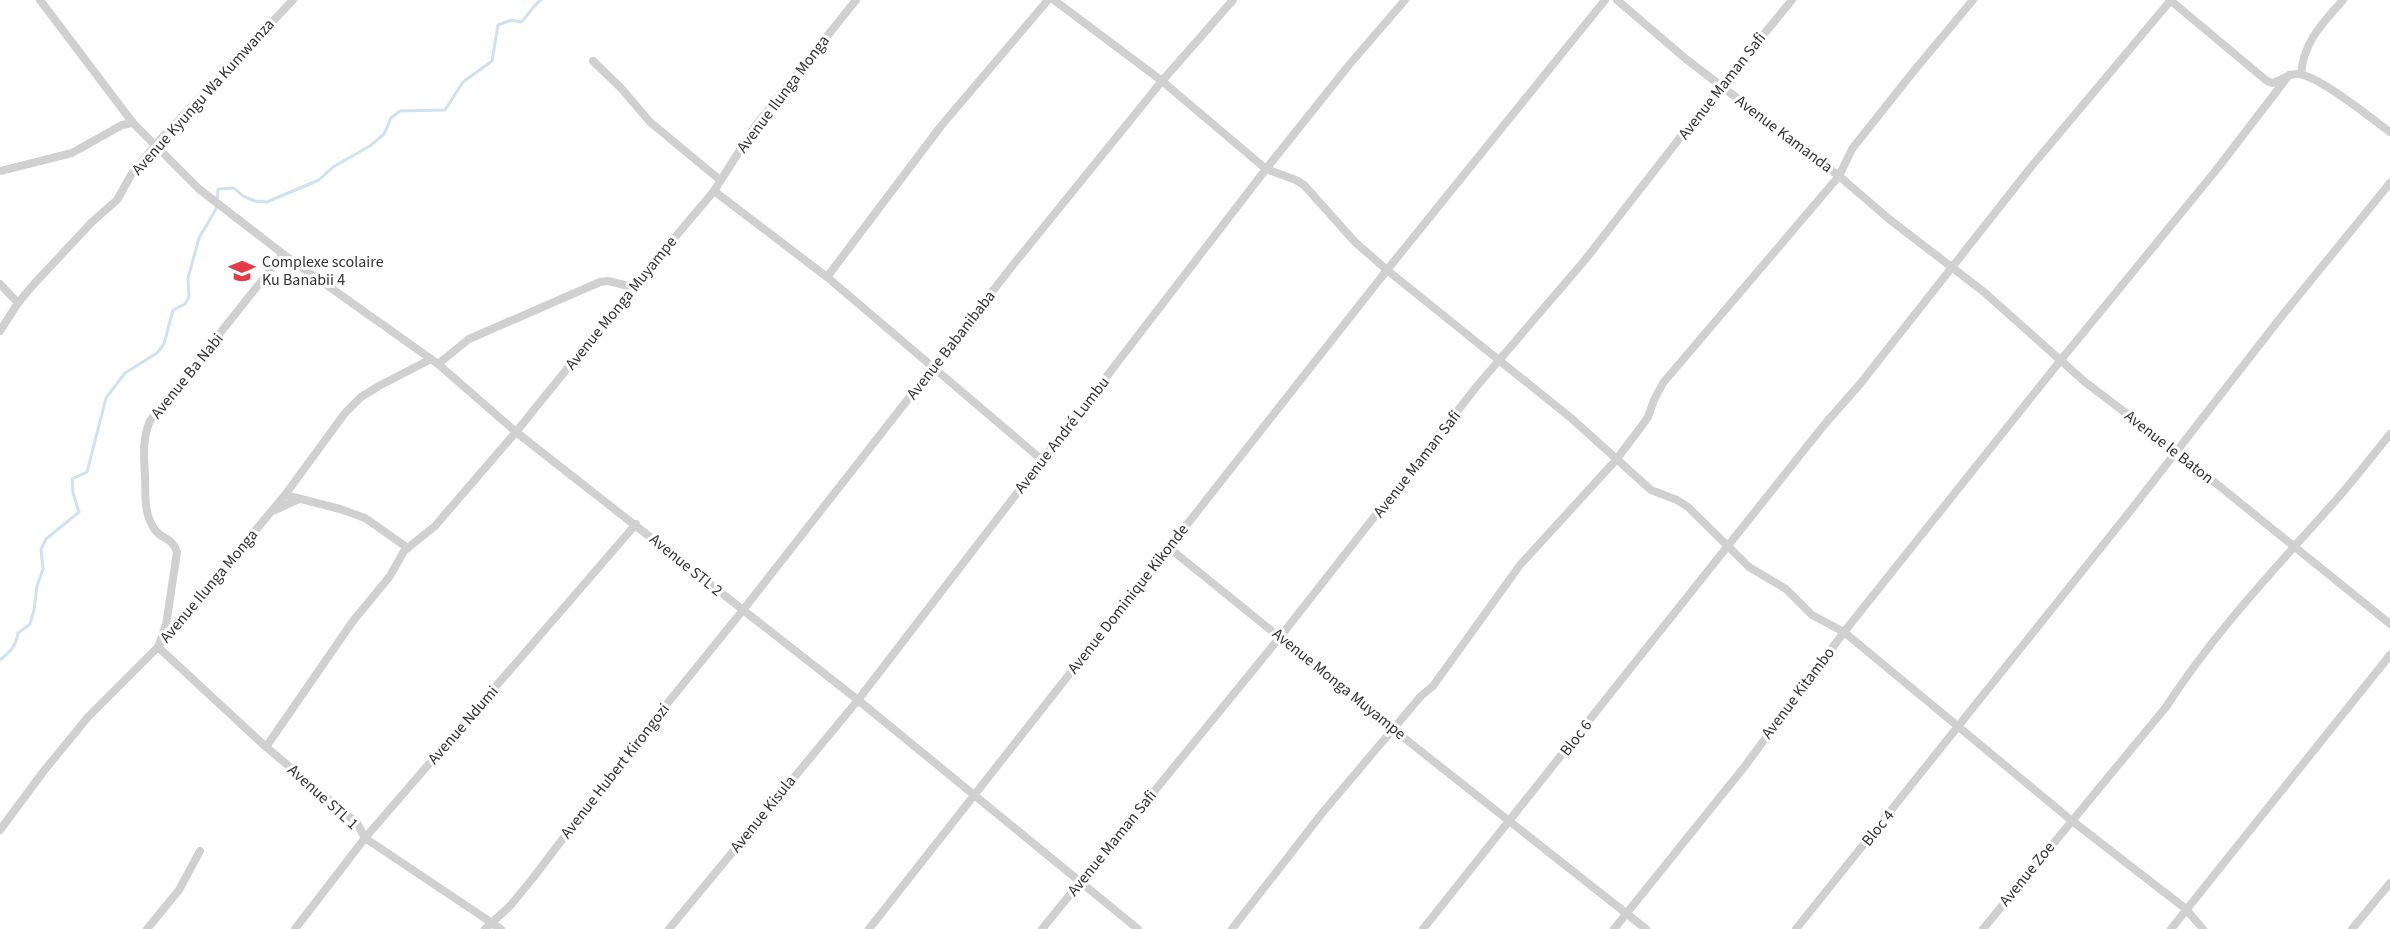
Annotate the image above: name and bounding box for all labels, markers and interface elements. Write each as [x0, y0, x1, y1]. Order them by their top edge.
street label: Avenue Kyungu Wa Kumwanza [127, 14, 279, 180]
street label: Avenue Maman Safi [1673, 28, 1771, 144]
street label: Avenue Ilunga Monga [731, 31, 835, 157]
street label: Avenue Kamanda [1731, 90, 1837, 178]
street label: Avenue Monga Muyampe [560, 231, 682, 375]
place label: Complexe scolaire Ku Banabii 4 [262, 251, 384, 291]
school or university icon: Complexe scolaire Ku Banabii 4 [227, 256, 257, 286]
street label: Avenue Babanibaba [901, 286, 1001, 404]
street label: Avenue Ba Nabi [146, 329, 228, 423]
street label: Avenue André Lumbu [1009, 372, 1115, 498]
street label: Avenue le Baton [2120, 405, 2218, 489]
street label: Avenue Maman Safi [1368, 406, 1466, 522]
street label: Avenue Dominique Kikonde [1062, 519, 1194, 679]
street label: Avenue Ilunga Monga [155, 524, 263, 648]
street label: Avenue STL 2 [645, 529, 727, 601]
street label: Avenue Monga Muyampe [1267, 623, 1411, 745]
street label: Avenue Kitambo [1756, 643, 1840, 743]
street label: Avenue Ndumi [423, 681, 503, 769]
street label: Avenue Hubert Kirongozi [555, 699, 675, 843]
street label: Bloc 6 [1555, 715, 1597, 761]
street label: Avenue STL 1 [283, 759, 363, 835]
street label: Avenue Kisula [725, 771, 801, 857]
street label: Avenue Maman Safi [1062, 785, 1162, 901]
street label: Bloc 4 [1857, 805, 1899, 851]
street label: Avenue Zoe [1994, 837, 2060, 911]

